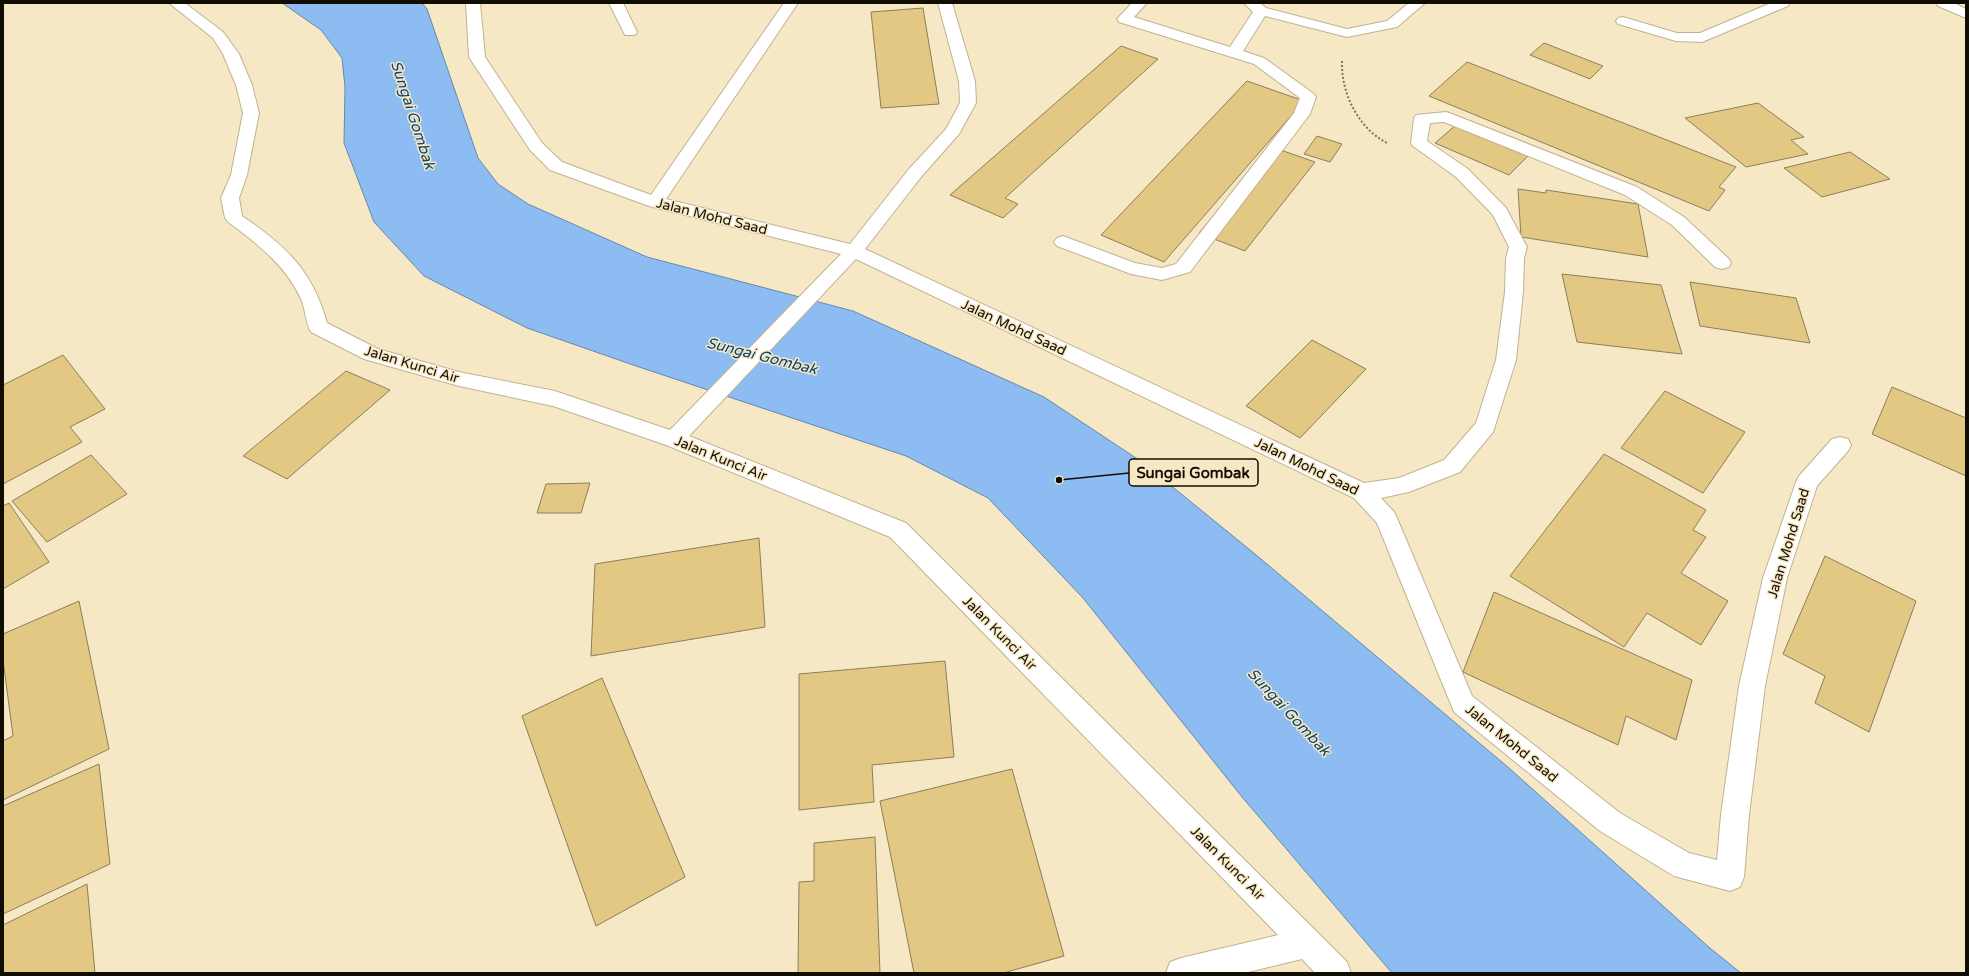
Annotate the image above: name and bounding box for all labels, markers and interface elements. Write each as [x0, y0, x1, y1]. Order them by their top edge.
water label: Sungai Gombak [387, 58, 440, 173]
street label: Jalan Mohd Saad [655, 194, 769, 239]
street label: Jalan Mohd Saad [959, 296, 1069, 359]
water label: Sungai Gombak [705, 334, 821, 379]
street label: Jalan Kunci Air [362, 342, 462, 387]
street label: Jalan Kunci Air [672, 432, 770, 485]
street label: Jalan Mohd Saad [1252, 434, 1362, 499]
callout: Sungai Gombak [1129, 459, 1258, 486]
text: Sungai Gombak [1136, 464, 1250, 483]
street label: Jalan Mohd Saad [1764, 486, 1813, 600]
street label: Jalan Kunci Air [959, 593, 1041, 675]
water label: Sungai Gombak [1244, 664, 1335, 761]
street label: Jalan Mohd Saad [1462, 701, 1561, 786]
street label: Jalan Kunci Air [1187, 823, 1269, 905]

